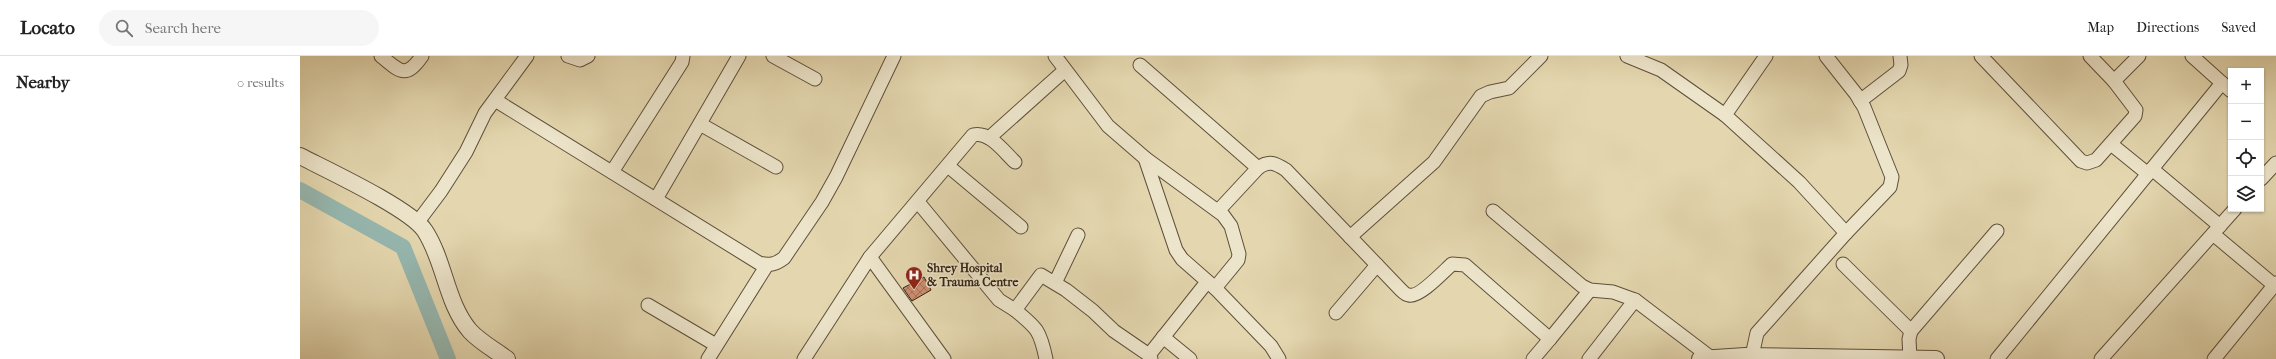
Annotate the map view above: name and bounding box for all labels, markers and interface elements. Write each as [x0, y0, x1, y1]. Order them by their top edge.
search box [99, 10, 379, 46]
text: Locato [20, 17, 75, 39]
icon: search [113, 17, 135, 39]
text: Search here [145, 19, 221, 37]
text: Map [2087, 19, 2114, 36]
text: Directions [2136, 19, 2199, 36]
text: Saved [2221, 19, 2256, 36]
map controls [2228, 68, 2264, 212]
button: + [2228, 68, 2264, 104]
text: Nearby [16, 72, 70, 92]
text: 0 results [237, 75, 284, 90]
button: − [2228, 104, 2264, 140]
button: locate [2228, 140, 2264, 176]
button: layers [2228, 176, 2264, 212]
place label: Shrey Hospital & Trauma Centre [927, 261, 1018, 289]
hospital icon: Shrey Hospital & Trauma Centre [904, 265, 924, 290]

